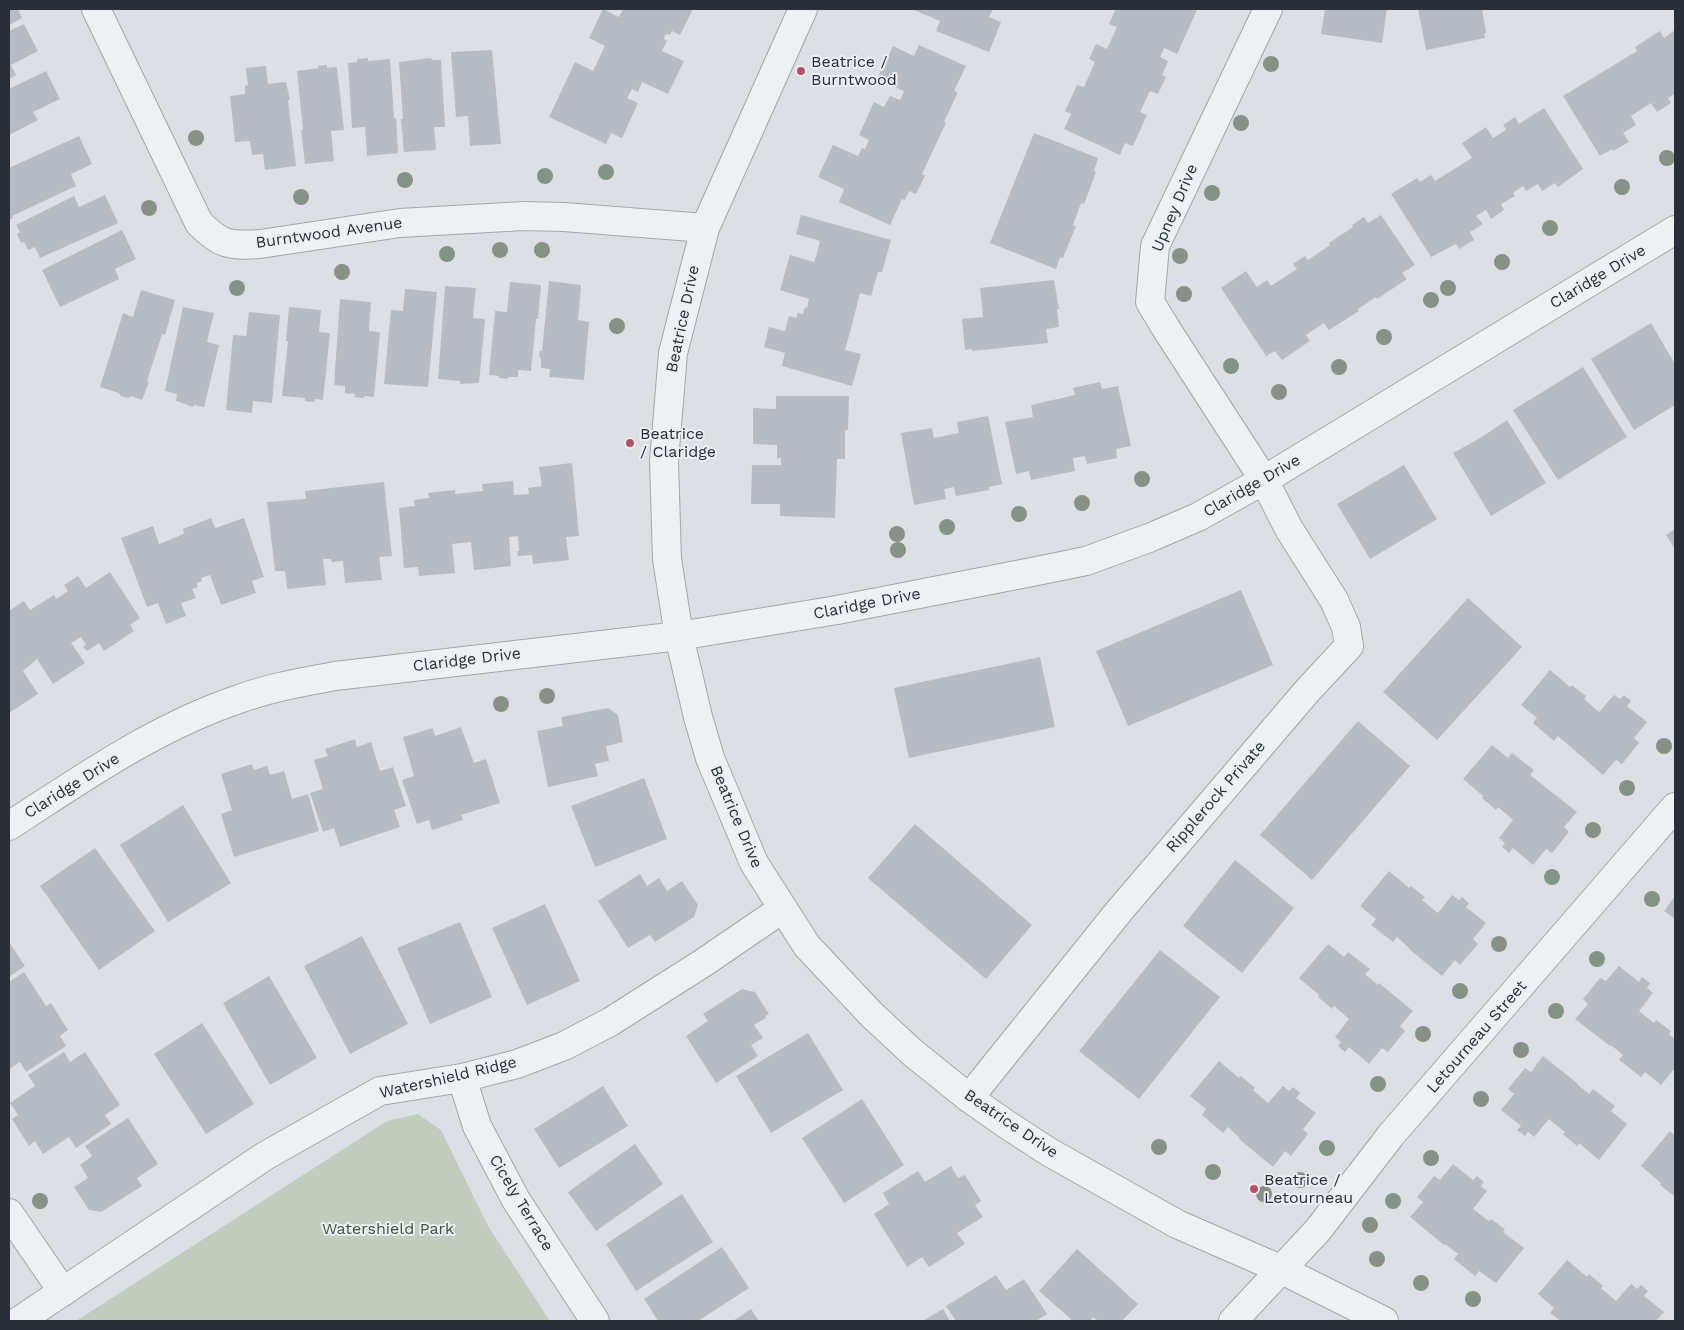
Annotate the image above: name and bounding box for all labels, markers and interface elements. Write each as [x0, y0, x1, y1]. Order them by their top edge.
place label: Beatrice / Burntwood [811, 52, 897, 90]
marker: Beatrice / Burntwood [795, 65, 807, 77]
street label: Upney Drive [1148, 161, 1202, 255]
street label: Burntwood Avenue [255, 213, 403, 253]
street label: Claridge Drive [1546, 241, 1650, 313]
street label: Beatrice Drive [662, 264, 704, 374]
place label: Beatrice / Claridge [640, 424, 716, 462]
marker: Beatrice / Claridge [624, 437, 636, 449]
street label: Claridge Drive [1200, 451, 1304, 521]
street label: Claridge Drive [812, 584, 922, 624]
street label: Claridge Drive [412, 644, 522, 676]
street label: Ripplerock Private [1162, 737, 1270, 857]
street label: Claridge Drive [21, 749, 123, 823]
street label: Beatrice Drive [706, 763, 766, 871]
street label: Letourneau Street [1423, 977, 1531, 1097]
street label: Watershield Ridge [377, 1053, 519, 1103]
street label: Beatrice Drive [960, 1085, 1062, 1163]
street label: Cicely Terrace [485, 1151, 557, 1255]
place label: Beatrice / Letourneau [1264, 1170, 1353, 1208]
marker: Beatrice / Letourneau [1248, 1183, 1260, 1195]
park label: Watershield Park [322, 1219, 454, 1239]

